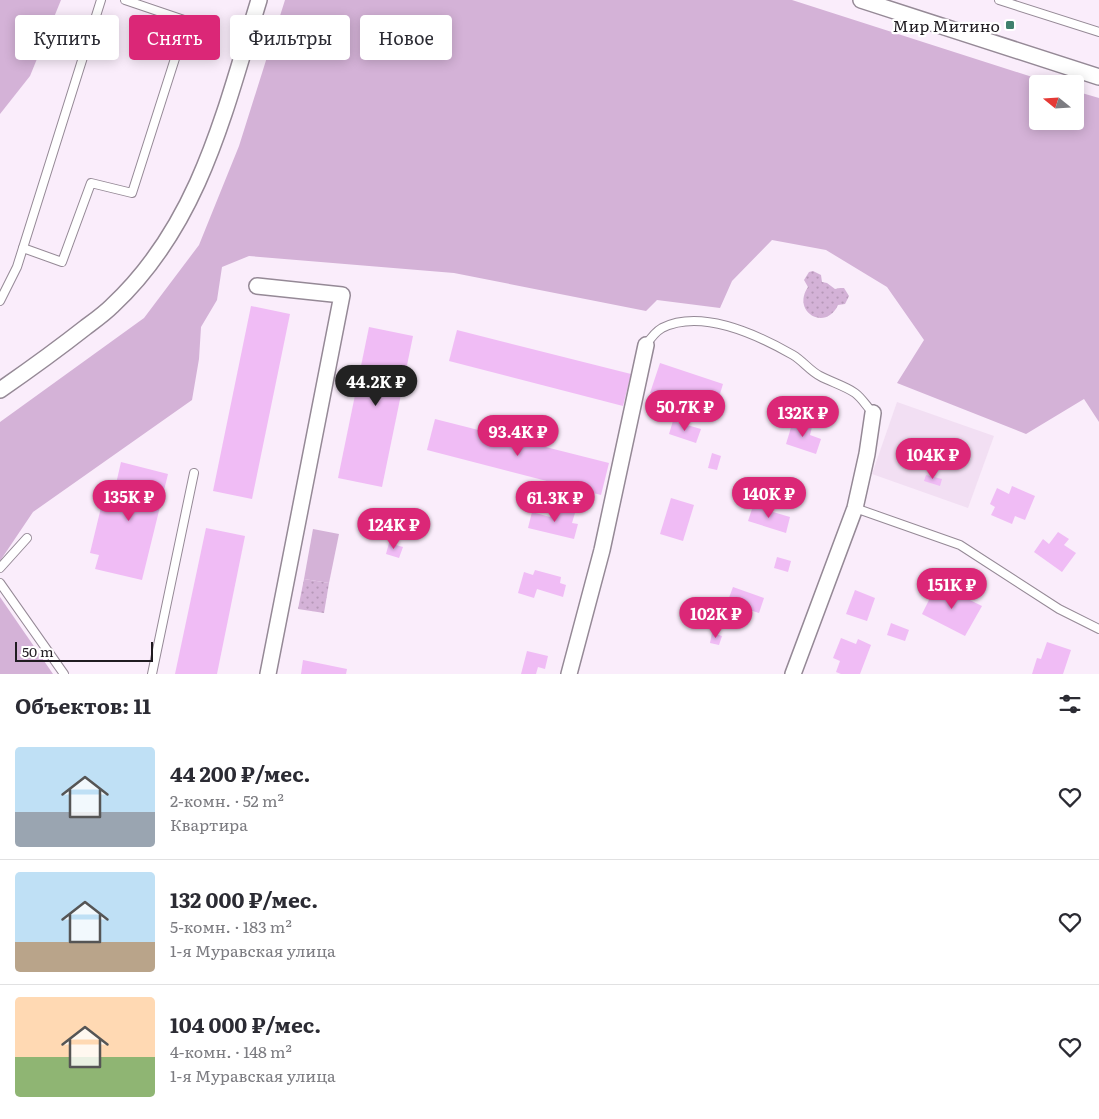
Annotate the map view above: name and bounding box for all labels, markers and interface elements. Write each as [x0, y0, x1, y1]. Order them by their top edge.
place label: Мир Митино [893, 13, 1000, 37]
chip: Купить [15, 15, 119, 60]
chip: Снять [129, 15, 220, 60]
chip: Фильтры [230, 15, 350, 60]
chip: Новое [360, 15, 452, 60]
marker: Мир Митино [1004, 19, 1016, 31]
north arrow [1029, 75, 1084, 130]
map controls [1029, 75, 1084, 130]
pin: 44.2K ₽ [330, 364, 422, 407]
text: 44.2K ₽ [346, 369, 406, 393]
pin: 50.7K ₽ [639, 390, 731, 432]
text: 50.7K ₽ [656, 394, 714, 418]
pin: 132K ₽ [762, 396, 844, 438]
text: 132K ₽ [778, 400, 828, 424]
pin: 93.4K ₽ [472, 414, 564, 457]
text: 93.4K ₽ [489, 419, 547, 443]
pin: 104K ₽ [892, 438, 974, 480]
text: 104K ₽ [907, 442, 959, 466]
pin: 140K ₽ [728, 476, 810, 519]
pin: 135K ₽ [88, 480, 170, 522]
pin: 61.3K ₽ [509, 480, 601, 523]
text: 140K ₽ [743, 481, 795, 505]
text: 135K ₽ [104, 484, 154, 508]
text: 61.3K ₽ [527, 485, 583, 509]
pin: 124K ₽ [353, 508, 435, 550]
text: 124K ₽ [368, 512, 420, 536]
pin: 151K ₽ [911, 568, 993, 610]
text: 151K ₽ [928, 572, 976, 596]
pin: 102K ₽ [675, 596, 757, 639]
text: 102K ₽ [690, 601, 742, 625]
scale bar [15, 639, 152, 662]
text: 50 m [22, 641, 54, 661]
text: Объектов: 11 [15, 689, 151, 720]
icon: filters [1056, 690, 1084, 718]
text: 44 200 ₽/мес. [170, 757, 311, 788]
icon: home [55, 767, 115, 827]
icon: heart [1056, 783, 1084, 811]
text: 2-комн. · 52 m² [170, 788, 284, 812]
text: Квартира [170, 812, 248, 836]
text: 132 000 ₽/мес. [170, 883, 318, 914]
icon: home [55, 892, 115, 952]
icon: heart [1056, 908, 1084, 936]
text: 5-комн. · 183 m² [170, 914, 292, 938]
text: 1-я Муравская улица [170, 938, 336, 962]
text: 104 000 ₽/мес. [170, 1008, 321, 1039]
icon: home [55, 1017, 115, 1077]
icon: heart [1056, 1033, 1084, 1061]
text: 4-комн. · 148 m² [170, 1039, 292, 1063]
text: 1-я Муравская улица [170, 1063, 336, 1087]

